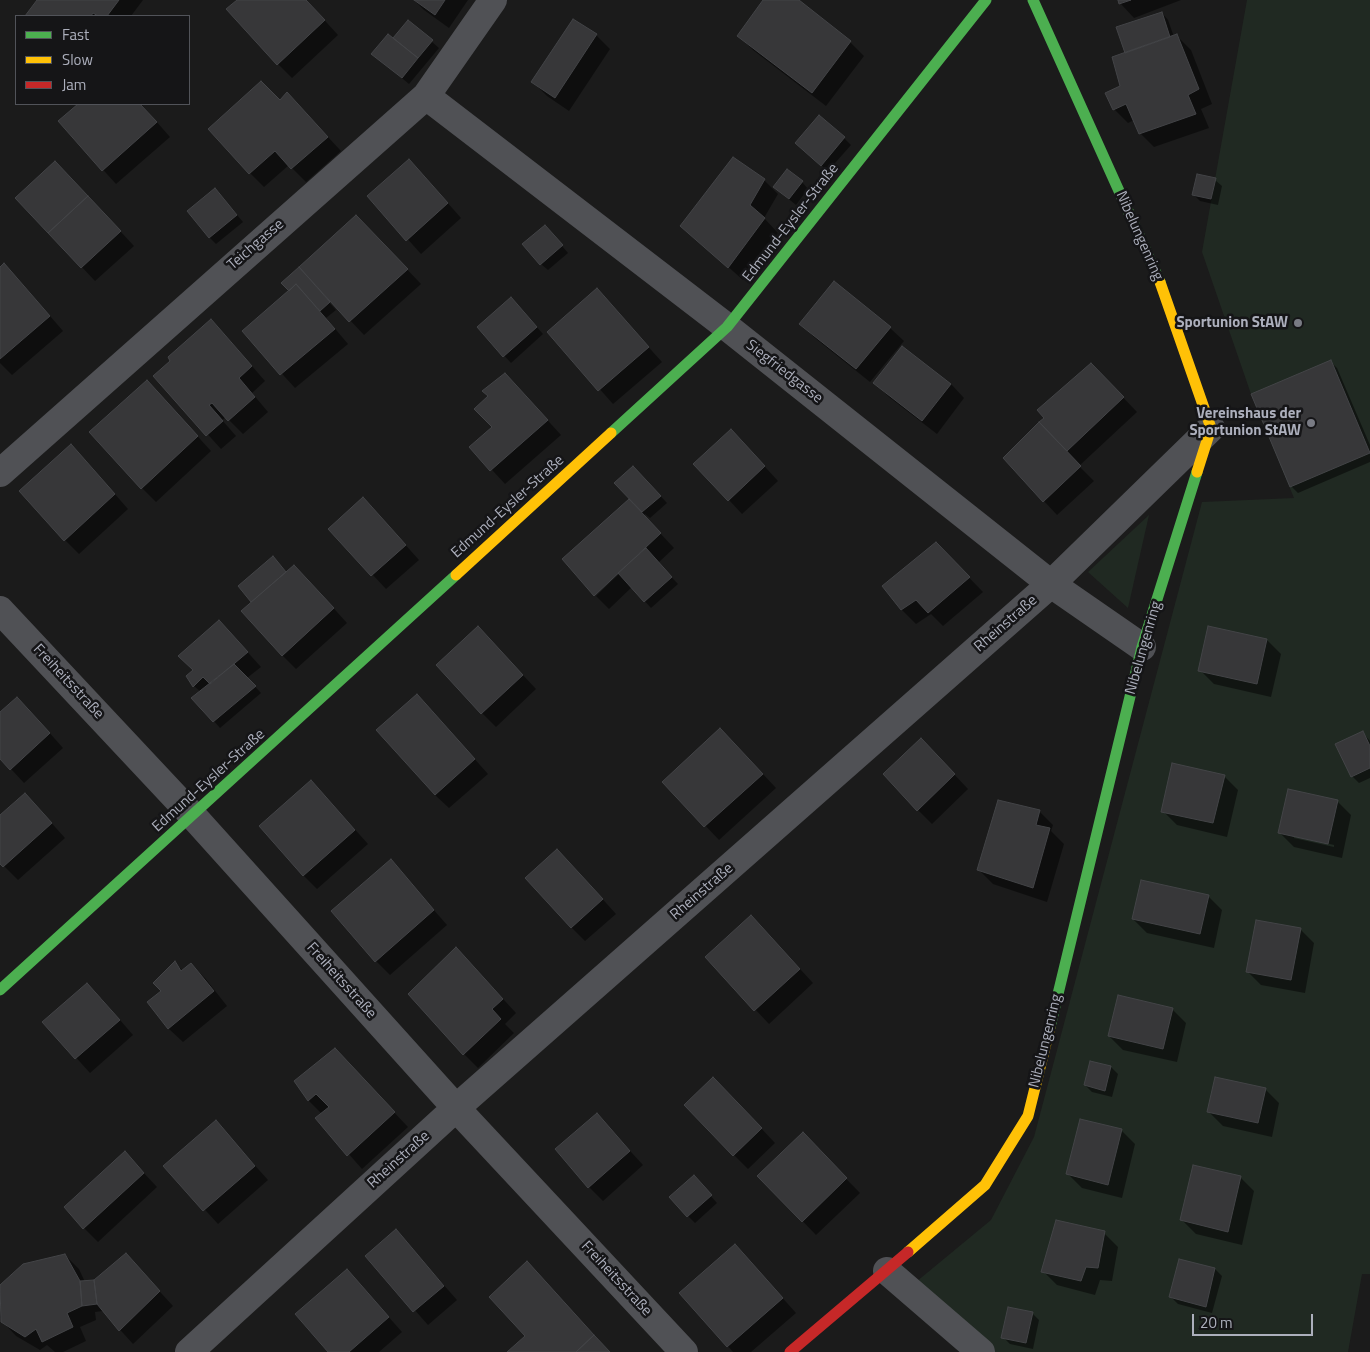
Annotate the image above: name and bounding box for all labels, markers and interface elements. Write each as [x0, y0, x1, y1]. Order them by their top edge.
legend [15, 15, 190, 105]
text: Fast [62, 23, 89, 46]
text: Slow [62, 48, 93, 71]
text: Jam [62, 73, 86, 96]
street label: Edmund-Eysler-Straße [739, 160, 843, 286]
street label: Nibelungenring [1111, 189, 1167, 283]
street label: Teichgasse [224, 216, 288, 274]
place label: Sportunion StAW [1176, 314, 1288, 332]
marker: Sportunion StAW [1292, 317, 1304, 329]
street label: Siegfriedgasse [742, 336, 826, 408]
place label: Vereinshaus der Sportunion StAW [1189, 405, 1301, 440]
marker: Vereinshaus der Sportunion StAW [1305, 417, 1317, 429]
street label: Edmund-Eysler-Straße [448, 452, 568, 562]
street label: Rheinstraße [971, 592, 1041, 656]
street label: Nibelungenring [1122, 599, 1166, 697]
street label: Freiheitsstraße [29, 641, 107, 723]
street label: Edmund-Eysler-Straße [149, 726, 269, 836]
street label: Rheinstraße [667, 860, 737, 924]
street label: Freiheitsstraße [302, 939, 380, 1023]
street label: Nibelungenring [1026, 992, 1066, 1090]
street label: Rheinstraße [364, 1127, 434, 1193]
street label: Freiheitsstraße [577, 1238, 655, 1320]
scale bar [1195, 1304, 1316, 1336]
text: 20 m [1200, 1311, 1233, 1334]

